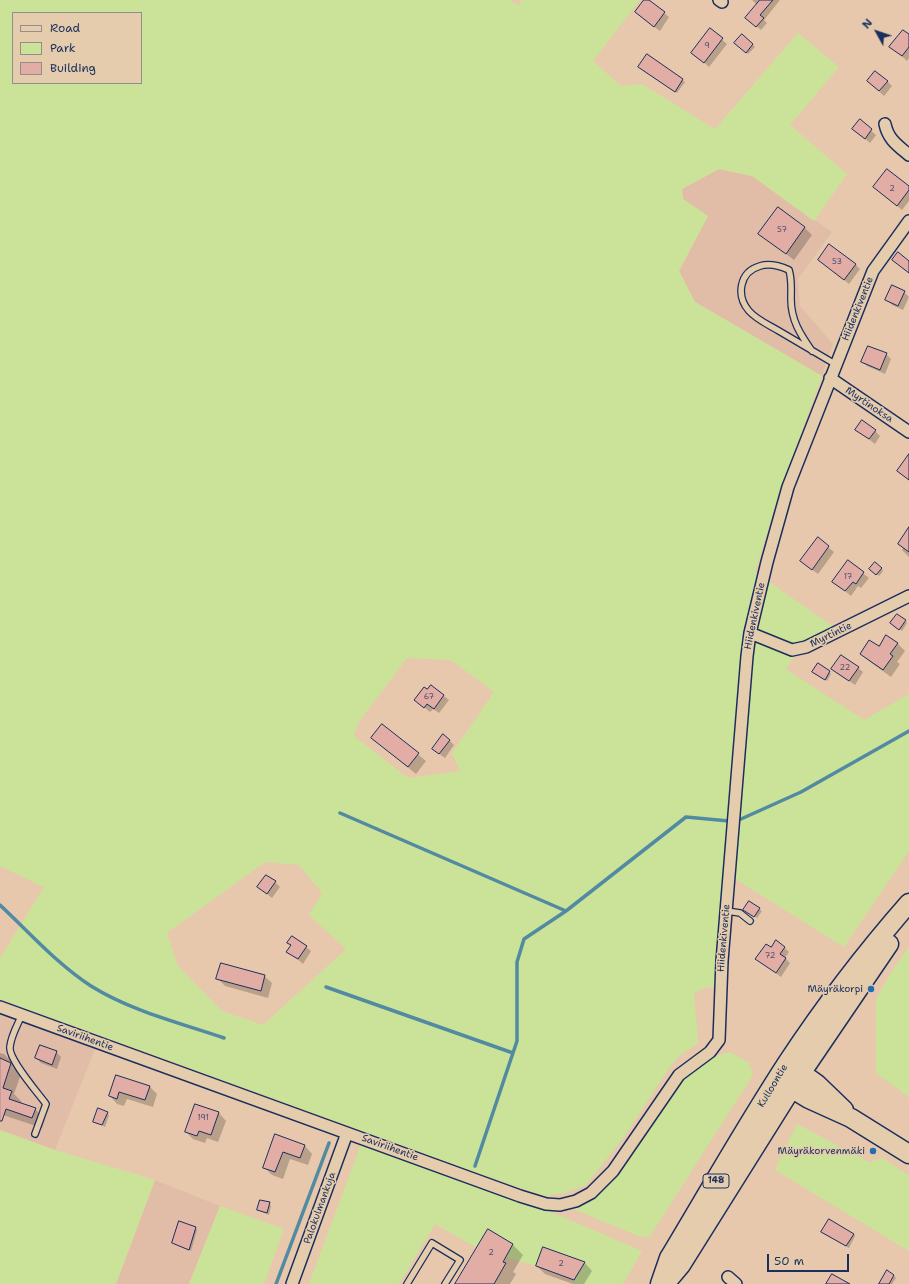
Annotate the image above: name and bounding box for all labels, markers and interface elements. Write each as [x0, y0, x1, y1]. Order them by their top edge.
legend [12, 12, 142, 84]
north arrow [857, 12, 897, 52]
text: N [859, 16, 876, 32]
text: Road [50, 20, 80, 36]
text: Park [50, 40, 76, 56]
house number: 9 [704, 41, 710, 51]
text: Building [50, 60, 96, 76]
house number: 2 [889, 184, 895, 194]
house number: 57 [777, 225, 787, 235]
house number: 53 [832, 257, 842, 267]
street label: Hiidenkiventie [840, 275, 876, 343]
street label: Myrtinoksa [843, 385, 895, 425]
house number: 17 [844, 572, 852, 582]
street label: Hiidenkiventie [742, 581, 768, 651]
street label: Myrtintie [808, 620, 854, 650]
house number: 22 [840, 663, 850, 673]
house number: 67 [424, 692, 434, 702]
street label: Hiidenkiventie [715, 904, 733, 972]
house number: 72 [765, 951, 775, 961]
place label: Mäyräkorpi [807, 983, 863, 995]
marker: Mäyräkorpi [866, 984, 876, 994]
street label: Saviriihentie [55, 1022, 115, 1054]
street label: Kulloontie [755, 1062, 791, 1110]
house number: 191 [197, 1113, 209, 1123]
street label: Saviriihentie [360, 1132, 420, 1164]
place label: Mäyräkorvenmäki [778, 1145, 865, 1157]
marker: Mäyräkorvenmäki [868, 1146, 878, 1156]
street label: Palokulmankuja [301, 1170, 339, 1246]
road number: 148 [703, 1174, 729, 1188]
scale bar [769, 1246, 851, 1272]
house number: 2 [488, 1248, 494, 1258]
text: 50 m [774, 1253, 804, 1269]
house number: 2 [558, 1259, 564, 1269]

